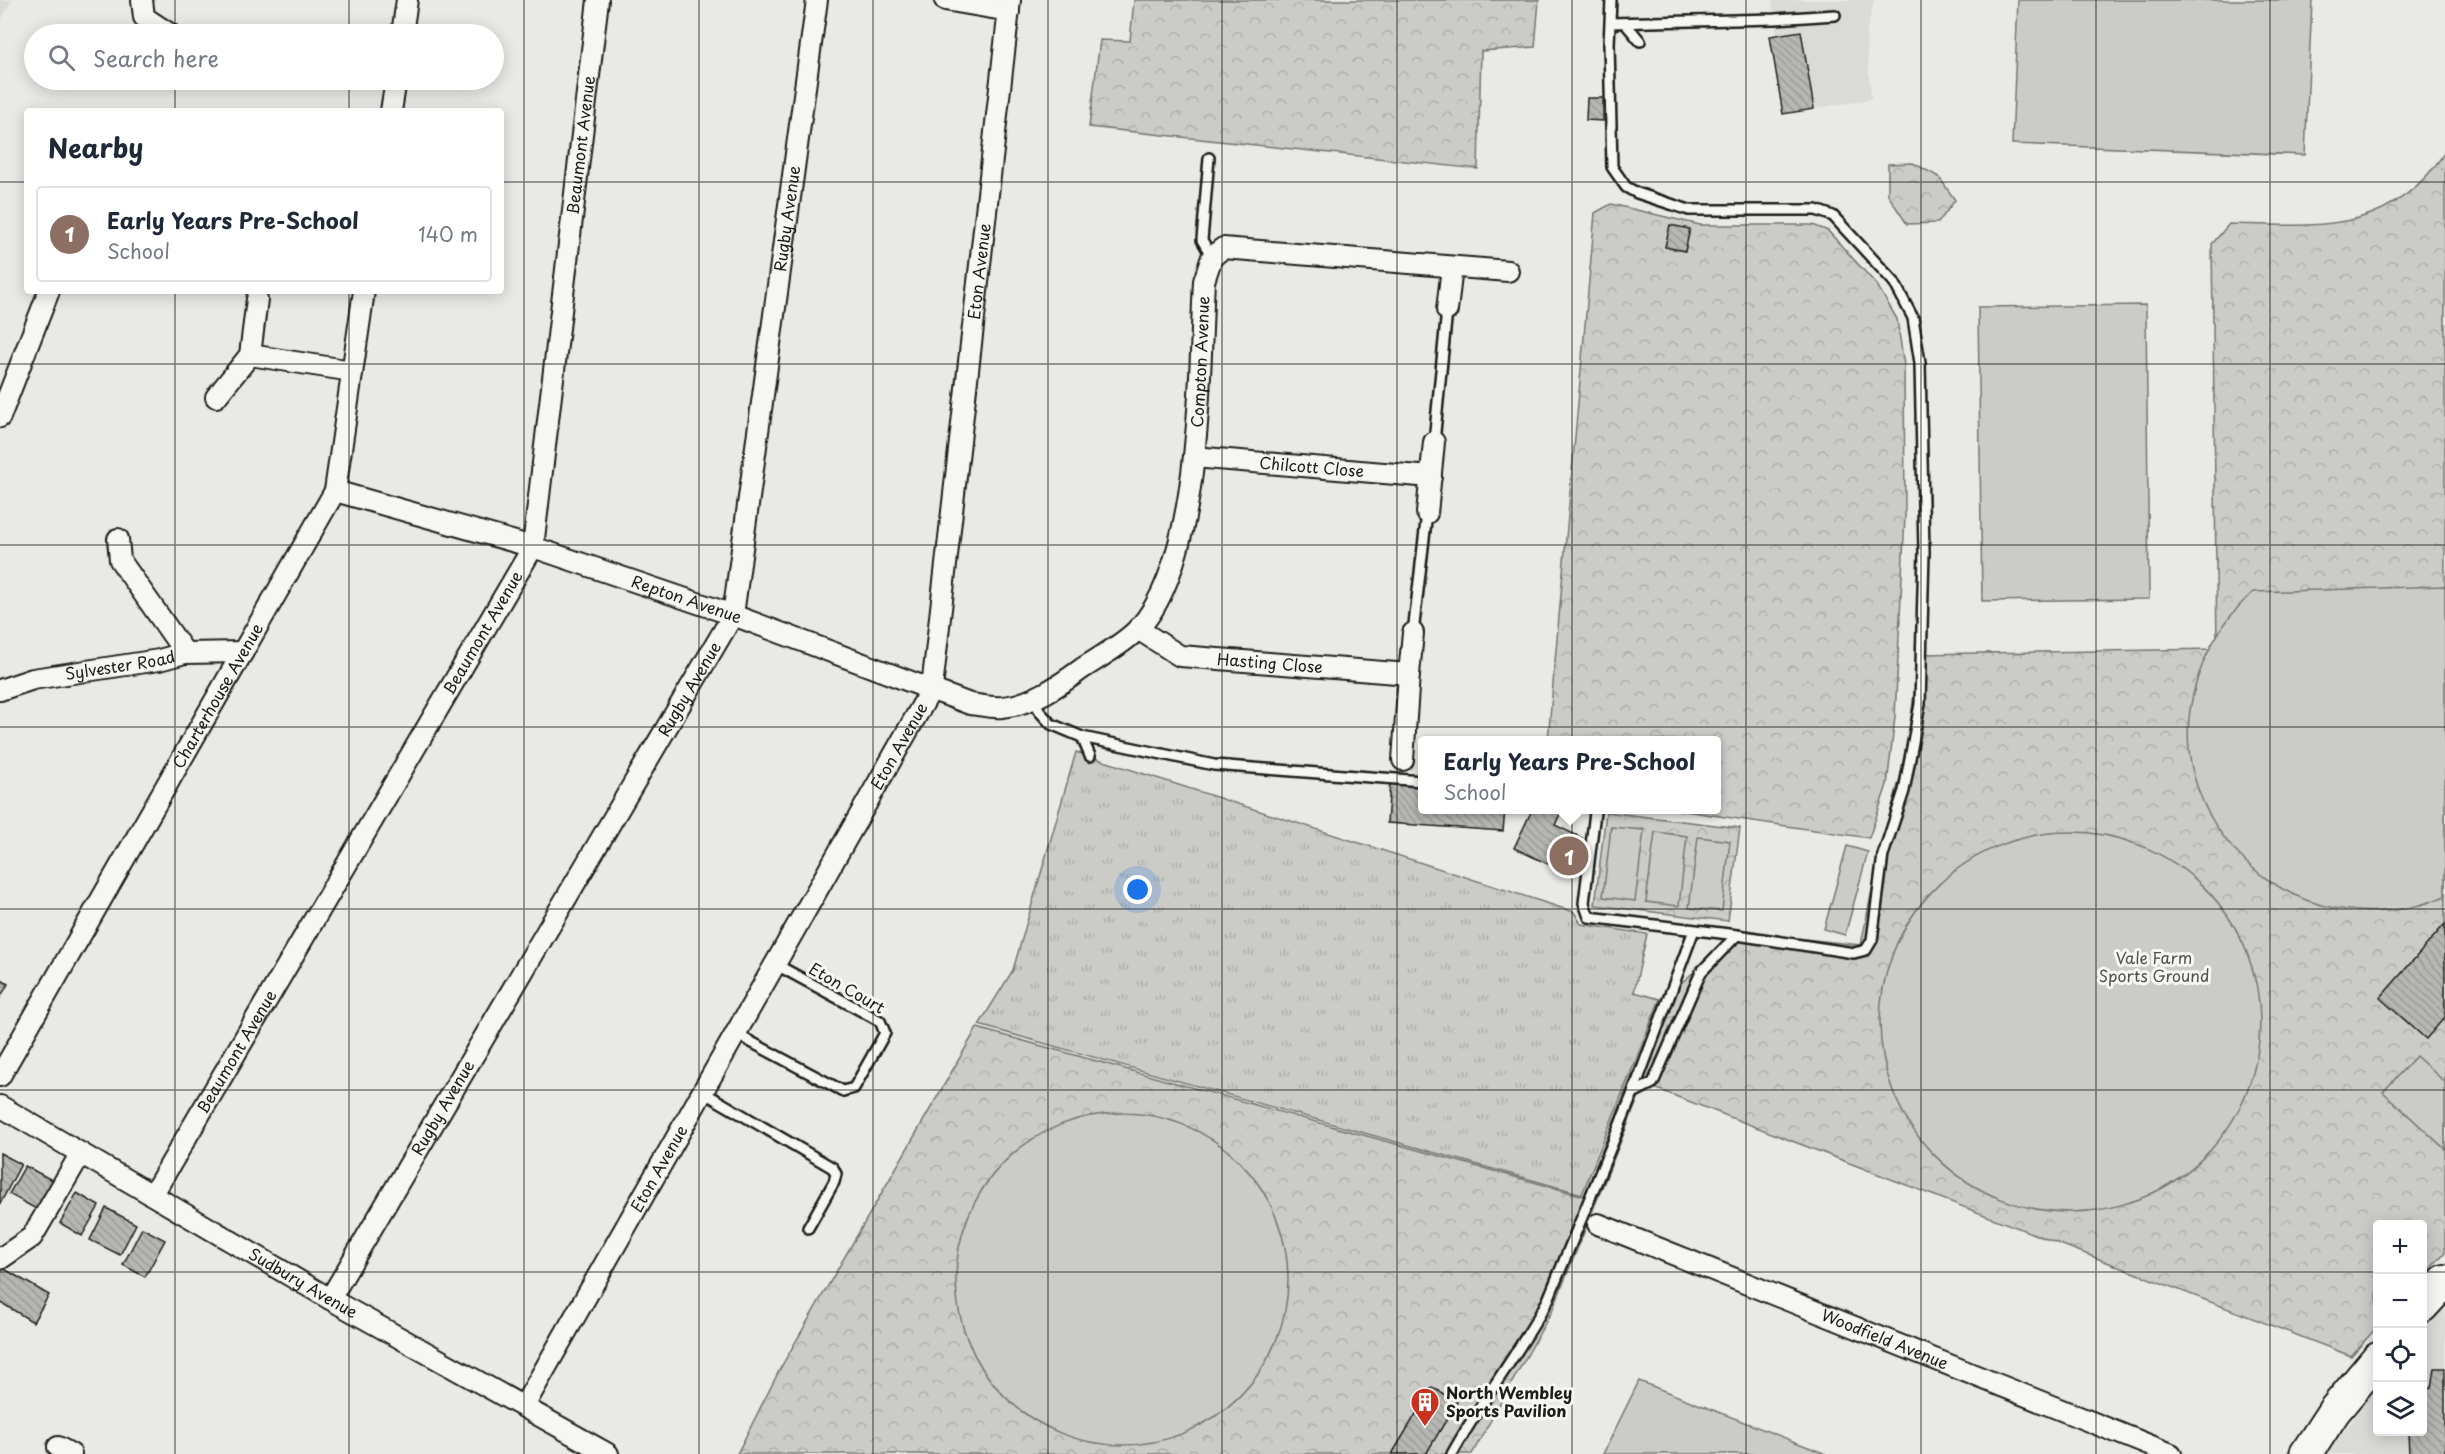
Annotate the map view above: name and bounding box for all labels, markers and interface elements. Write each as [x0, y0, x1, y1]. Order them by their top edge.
search box [24, 24, 504, 90]
icon: search [45, 41, 78, 74]
text: Search here [93, 41, 219, 74]
street label: Beaumont Avenue [560, 74, 600, 216]
text: Nearby [48, 128, 143, 167]
street label: Rugby Avenue [767, 164, 805, 273]
text: Early Years Pre-School [107, 203, 359, 236]
text: 1 [65, 219, 74, 249]
text: 140 m [418, 219, 478, 249]
street label: Eton Avenue [961, 222, 996, 321]
text: School [107, 236, 170, 266]
street label: Compton Avenue [1184, 295, 1214, 428]
street label: Chilcott Close [1258, 450, 1365, 482]
street label: Beaumont Avenue [436, 566, 528, 699]
street label: Repton Avenue [628, 568, 746, 628]
street label: Charterhouse Avenue [166, 618, 268, 773]
street label: Rugby Avenue [651, 636, 726, 741]
street label: Sylvester Road [63, 643, 178, 685]
street label: Hasting Close [1216, 646, 1324, 678]
street label: Eton Avenue [864, 697, 933, 794]
popup [1418, 736, 1721, 814]
text: Early Years Pre-School [1444, 744, 1695, 777]
text: School [1444, 777, 1507, 807]
pin: 1 [1550, 834, 1588, 878]
your location [1123, 875, 1152, 904]
park label: Vale Farm Sports Ground [2099, 945, 2209, 987]
street label: Eton Court [805, 956, 890, 1019]
street label: Beaumont Avenue [190, 985, 282, 1118]
street label: Rugby Avenue [404, 1055, 479, 1159]
street label: Eton Avenue [624, 1120, 693, 1216]
map controls [2373, 1220, 2427, 1436]
button: + [2373, 1220, 2427, 1274]
street label: Sudbury Avenue [245, 1241, 363, 1323]
button: − [2373, 1274, 2427, 1328]
street label: Woodfield Avenue [1818, 1302, 1952, 1375]
button: locate [2373, 1328, 2427, 1382]
place label: North Wembley Sports Pavilion [1446, 1380, 1572, 1422]
button: layers [2373, 1382, 2427, 1436]
building icon: North Wembley Sports Pavilion [1409, 1386, 1441, 1428]

